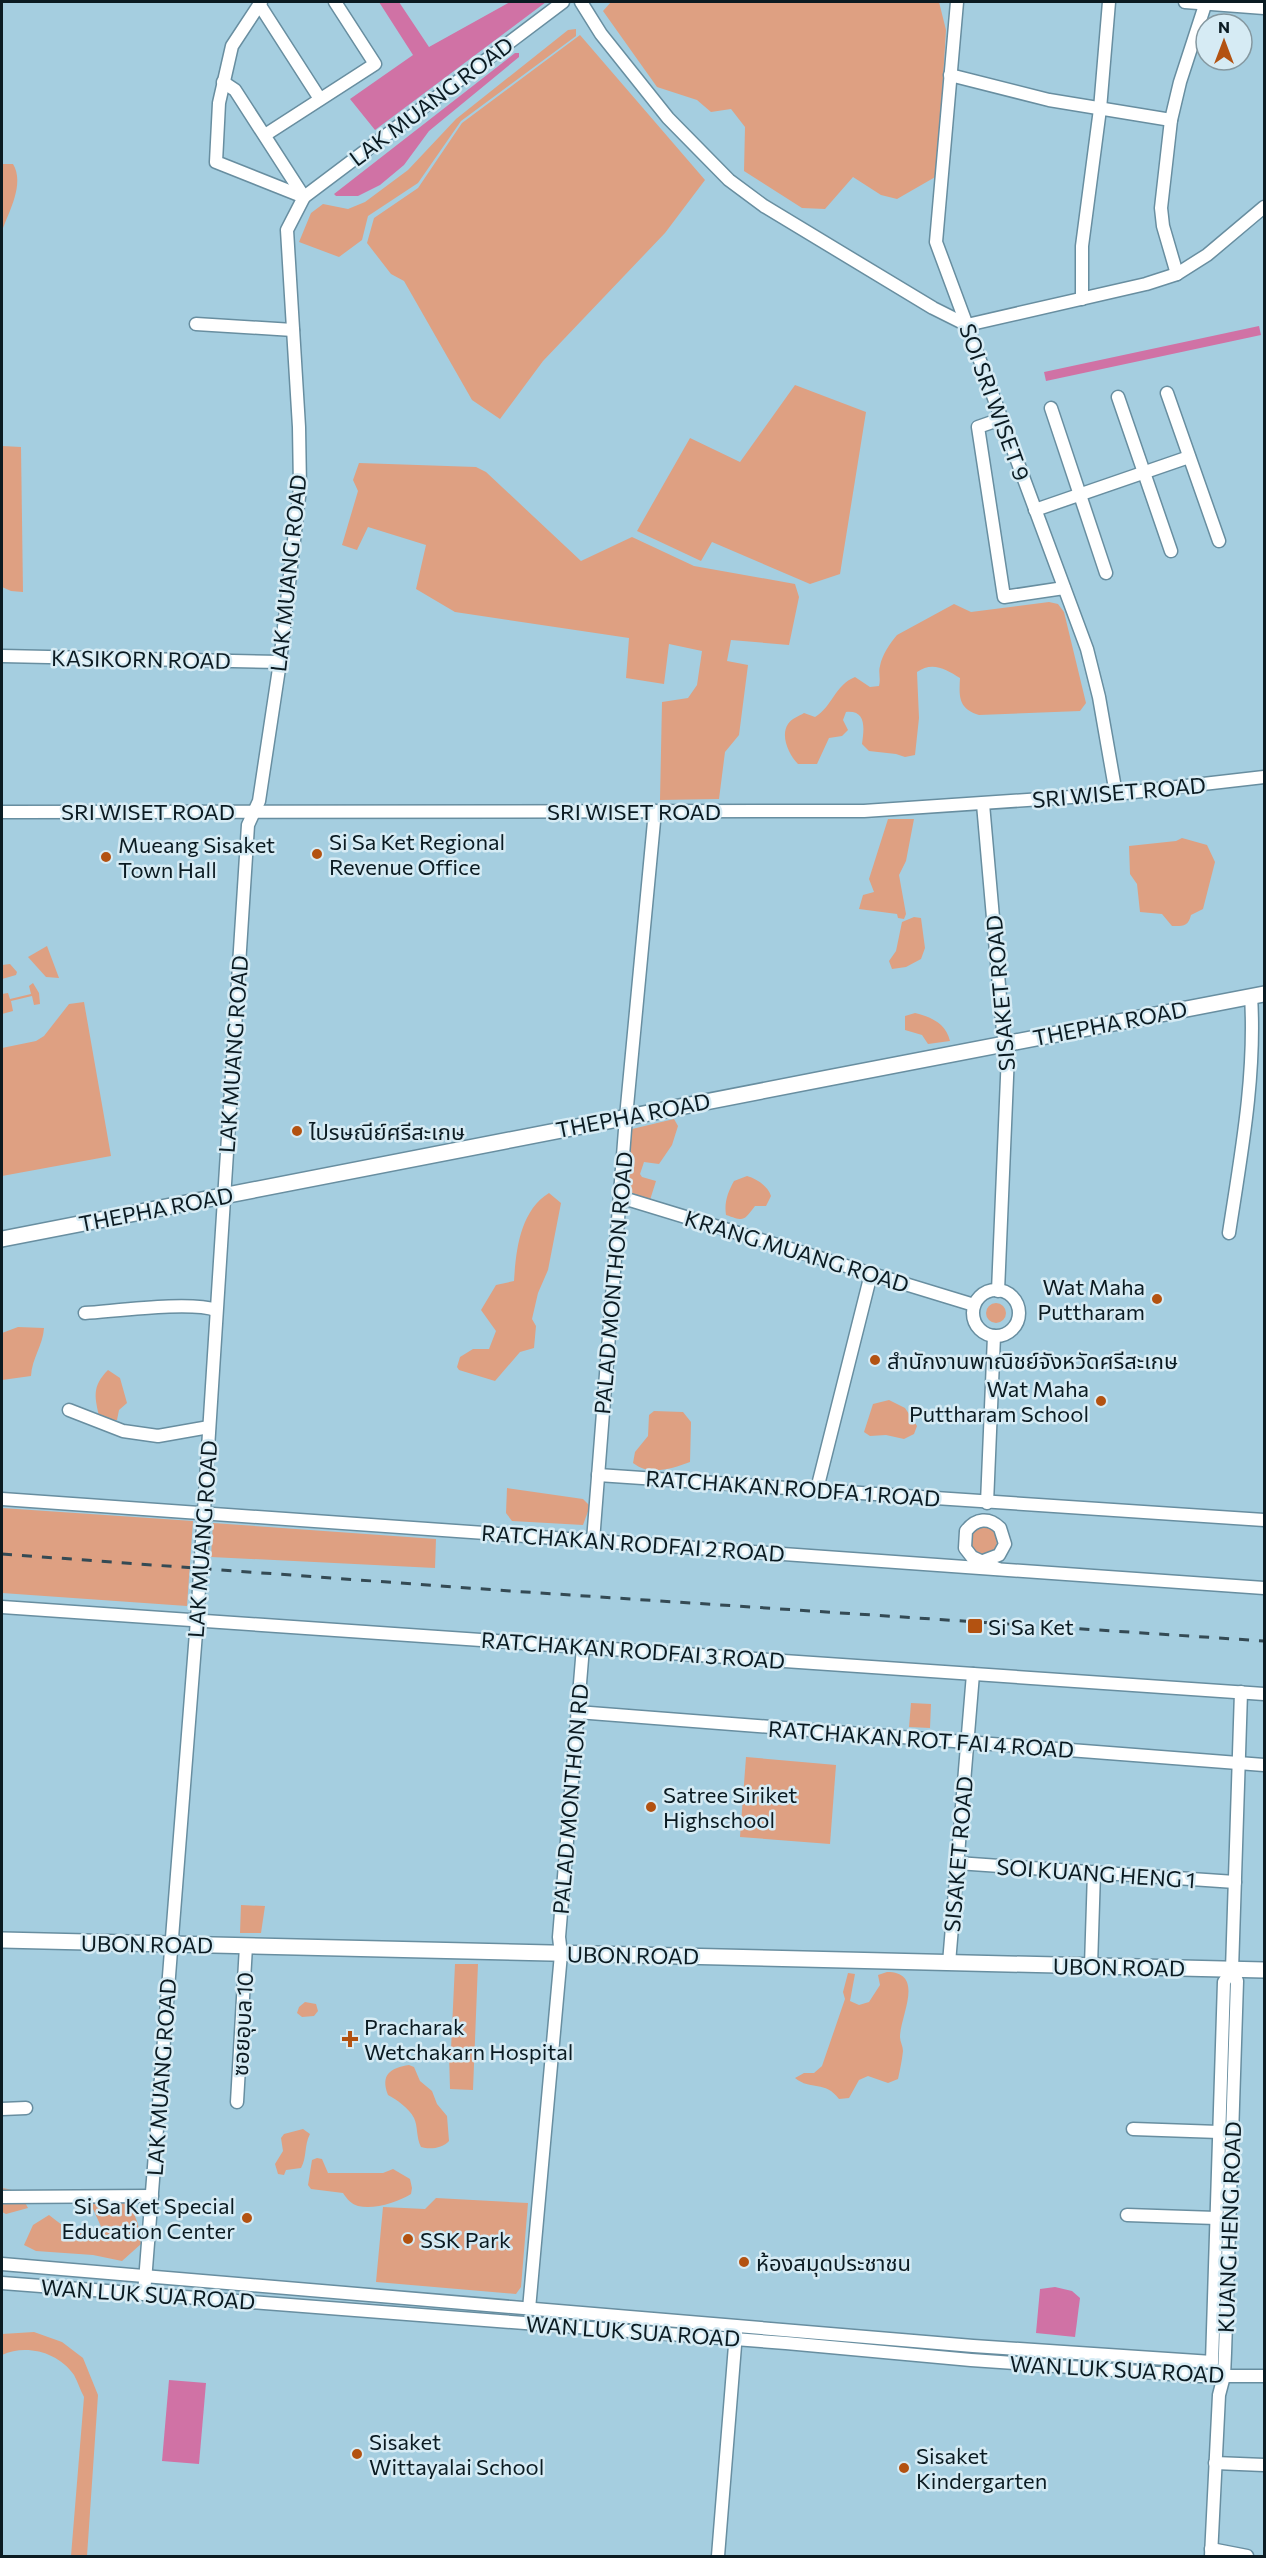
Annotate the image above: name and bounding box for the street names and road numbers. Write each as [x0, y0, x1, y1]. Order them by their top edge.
street label: LAK MUANG ROAD [344, 31, 518, 171]
street label: SOI SRI WISET 9 [954, 320, 1036, 484]
street label: LAK MUANG ROAD [264, 473, 312, 673]
street label: KASIKORN ROAD [51, 644, 231, 674]
street label: SRI WISET ROAD [1031, 771, 1207, 813]
street label: SRI WISET ROAD [61, 798, 235, 825]
street label: SRI WISET ROAD [547, 798, 721, 825]
street label: SISAKET ROAD [980, 914, 1020, 1072]
street label: LAK MUANG ROAD [213, 954, 253, 1154]
street label: THEPHA ROAD [1031, 995, 1189, 1051]
street label: THEPHA ROAD [554, 1087, 712, 1143]
street label: PALAD MONTHON ROAD [588, 1150, 638, 1416]
street label: THEPHA ROAD [77, 1181, 235, 1237]
street label: KRANG MUANG ROAD [682, 1204, 912, 1298]
street label: LAK MUANG ROAD [182, 1439, 222, 1639]
street label: RATCHAKAN RODFA 1 ROAD [645, 1464, 941, 1512]
street label: RATCHAKAN RODFAI 2 ROAD [480, 1519, 786, 1567]
street label: RATCHAKAN RODFAI 3 ROAD [480, 1626, 786, 1674]
street label: PALAD MONTHON RD [546, 1682, 594, 1916]
street label: RATCHAKAN ROT FAI 4 ROAD [767, 1715, 1075, 1763]
street label: SISAKET ROAD [938, 1775, 978, 1933]
street label: SOI KUANG HENG 1 [996, 1853, 1196, 1893]
street label: UBON ROAD [81, 1929, 213, 1959]
street label: UBON ROAD [567, 1940, 699, 1970]
street label: UBON ROAD [1053, 1952, 1185, 1982]
street label: ซอยอุบล 10 [226, 1971, 259, 2077]
street label: LAK MUANG ROAD [141, 1977, 181, 2177]
street label: KUANG HENG ROAD [1212, 2121, 1246, 2333]
street label: WAN LUK SUA ROAD [40, 2273, 256, 2315]
street label: WAN LUK SUA ROAD [525, 2310, 741, 2352]
street label: WAN LUK SUA ROAD [1009, 2350, 1225, 2388]

